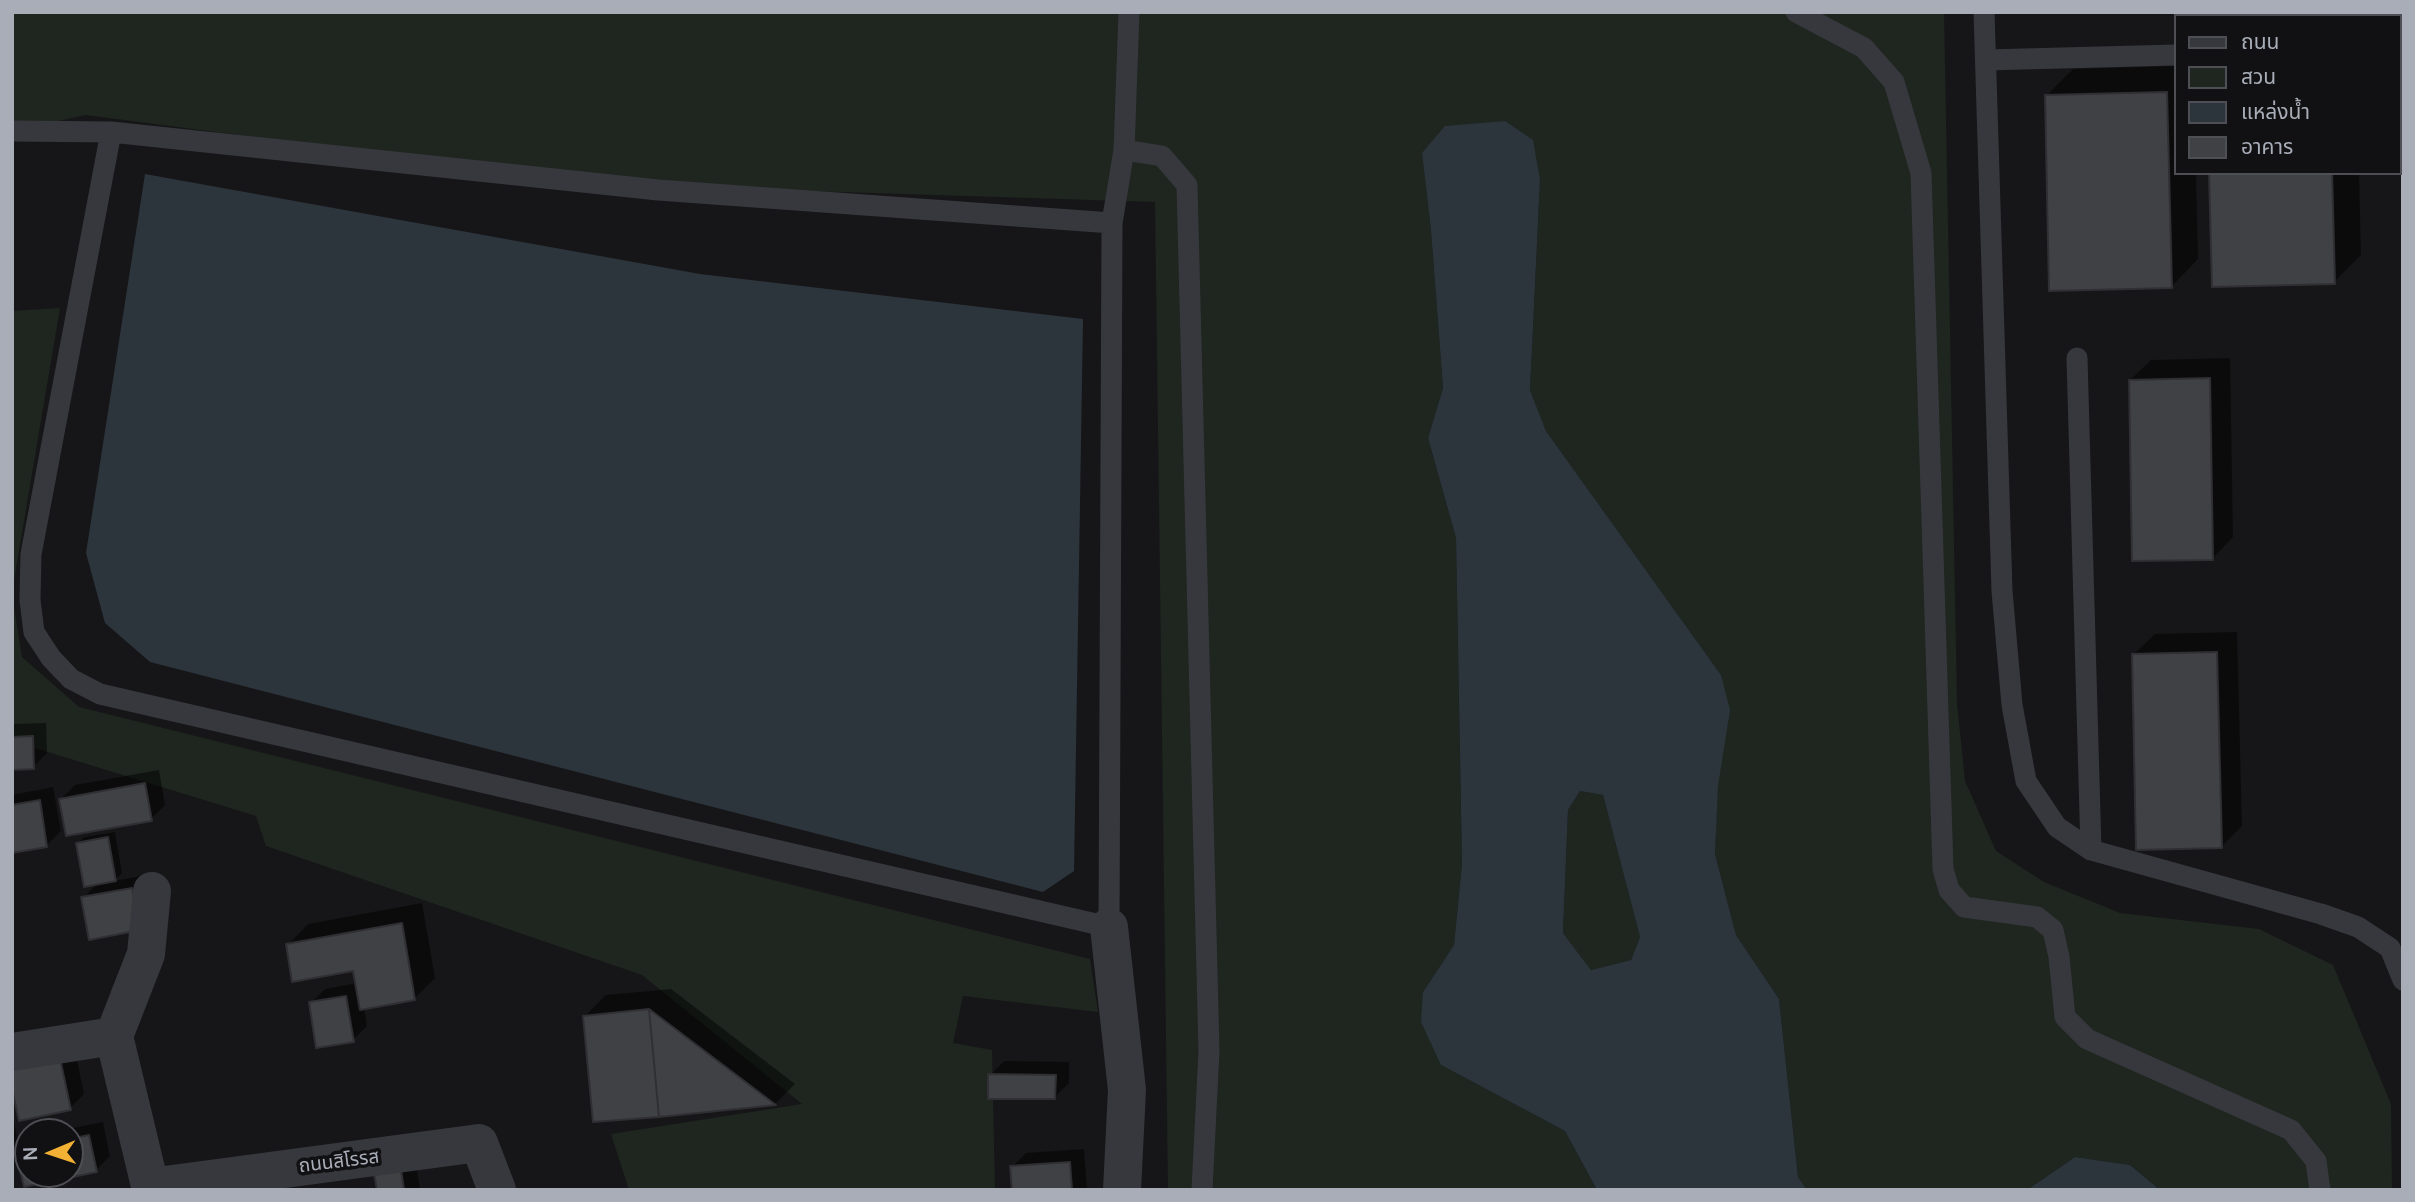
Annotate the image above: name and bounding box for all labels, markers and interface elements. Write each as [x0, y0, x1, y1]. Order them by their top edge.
legend [2174, 14, 2401, 175]
text: ถนน [2241, 27, 2279, 55]
text: สวน [2241, 62, 2276, 90]
text: แหล่งน้ำ [2241, 97, 2310, 125]
text: อาคาร [2241, 132, 2293, 160]
north arrow [14, 1118, 84, 1188]
text: N [17, 1146, 43, 1161]
street label: ถนนสิโรรส [298, 1146, 380, 1178]

